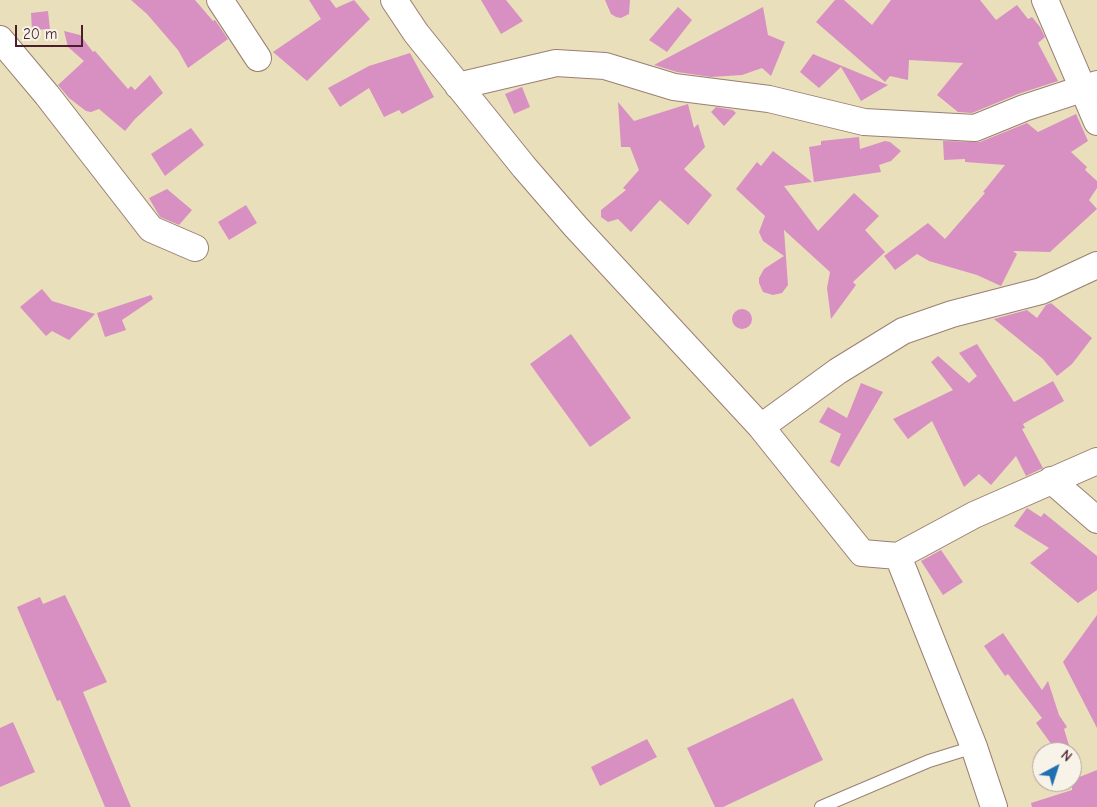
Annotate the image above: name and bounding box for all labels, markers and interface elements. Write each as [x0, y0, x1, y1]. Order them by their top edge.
scale bar [18, 15, 85, 47]
text: 20 m [23, 25, 57, 43]
north arrow [1032, 742, 1082, 792]
text: N [1057, 746, 1075, 765]

